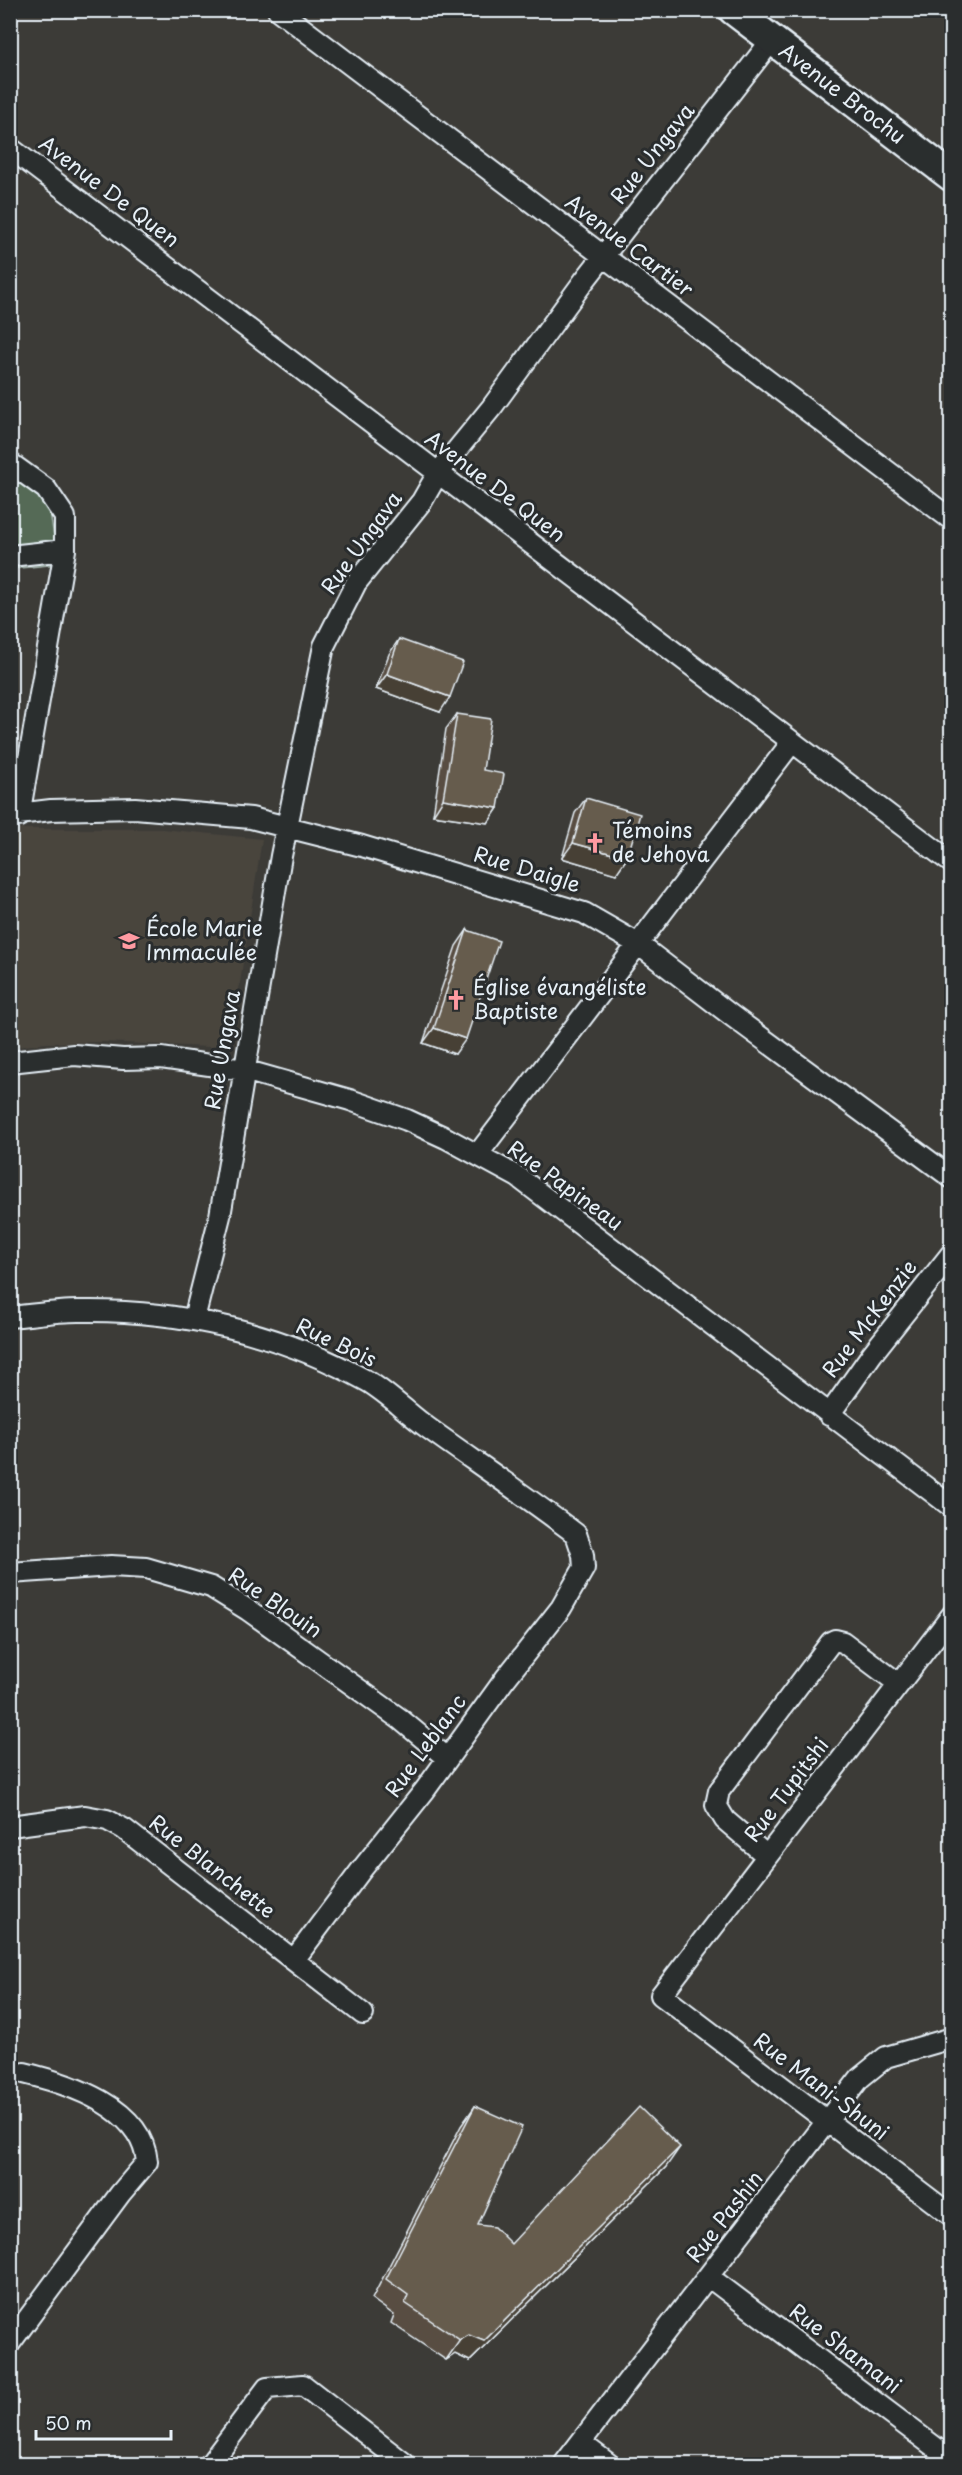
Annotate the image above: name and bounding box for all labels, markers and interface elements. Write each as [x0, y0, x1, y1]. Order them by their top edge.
street label: Avenue Brochu [773, 34, 913, 151]
street label: Rue Ungava [602, 95, 702, 210]
street label: Avenue De Quen [33, 127, 187, 254]
street label: Avenue Cartier [559, 185, 702, 304]
street label: Avenue De Quen [419, 422, 573, 549]
street label: Rue Ungava [312, 483, 409, 600]
place label: Témoins de Jehova [612, 813, 710, 869]
church icon: Témoins de Jehova [583, 831, 607, 855]
street label: Rue Daigle [470, 837, 585, 899]
place label: École Marie Immaculée [146, 911, 263, 967]
school or university icon: École Marie Immaculée [117, 929, 141, 953]
place label: Église évangéliste Baptiste [473, 970, 647, 1026]
street label: Rue Ungava [195, 987, 247, 1112]
church icon: Église évangéliste Baptiste [444, 988, 468, 1012]
street label: Rue Papineau [502, 1131, 631, 1237]
street label: Rue McKenzie [813, 1252, 923, 1383]
street label: Rue Bois [291, 1309, 382, 1374]
street label: Rue Blouin [223, 1558, 330, 1645]
street label: Rue Leblanc [376, 1687, 473, 1803]
street label: Rue Tupitshi [735, 1730, 836, 1848]
street label: Rue Blanchette [143, 1806, 283, 1925]
street label: Rue Mani-Shuni [748, 2024, 897, 2147]
street label: Rue Pashin [677, 2163, 770, 2269]
street label: Rue Shamani [783, 2295, 909, 2400]
scale bar [36, 2403, 171, 2441]
text: 50 m [45, 2409, 92, 2436]

